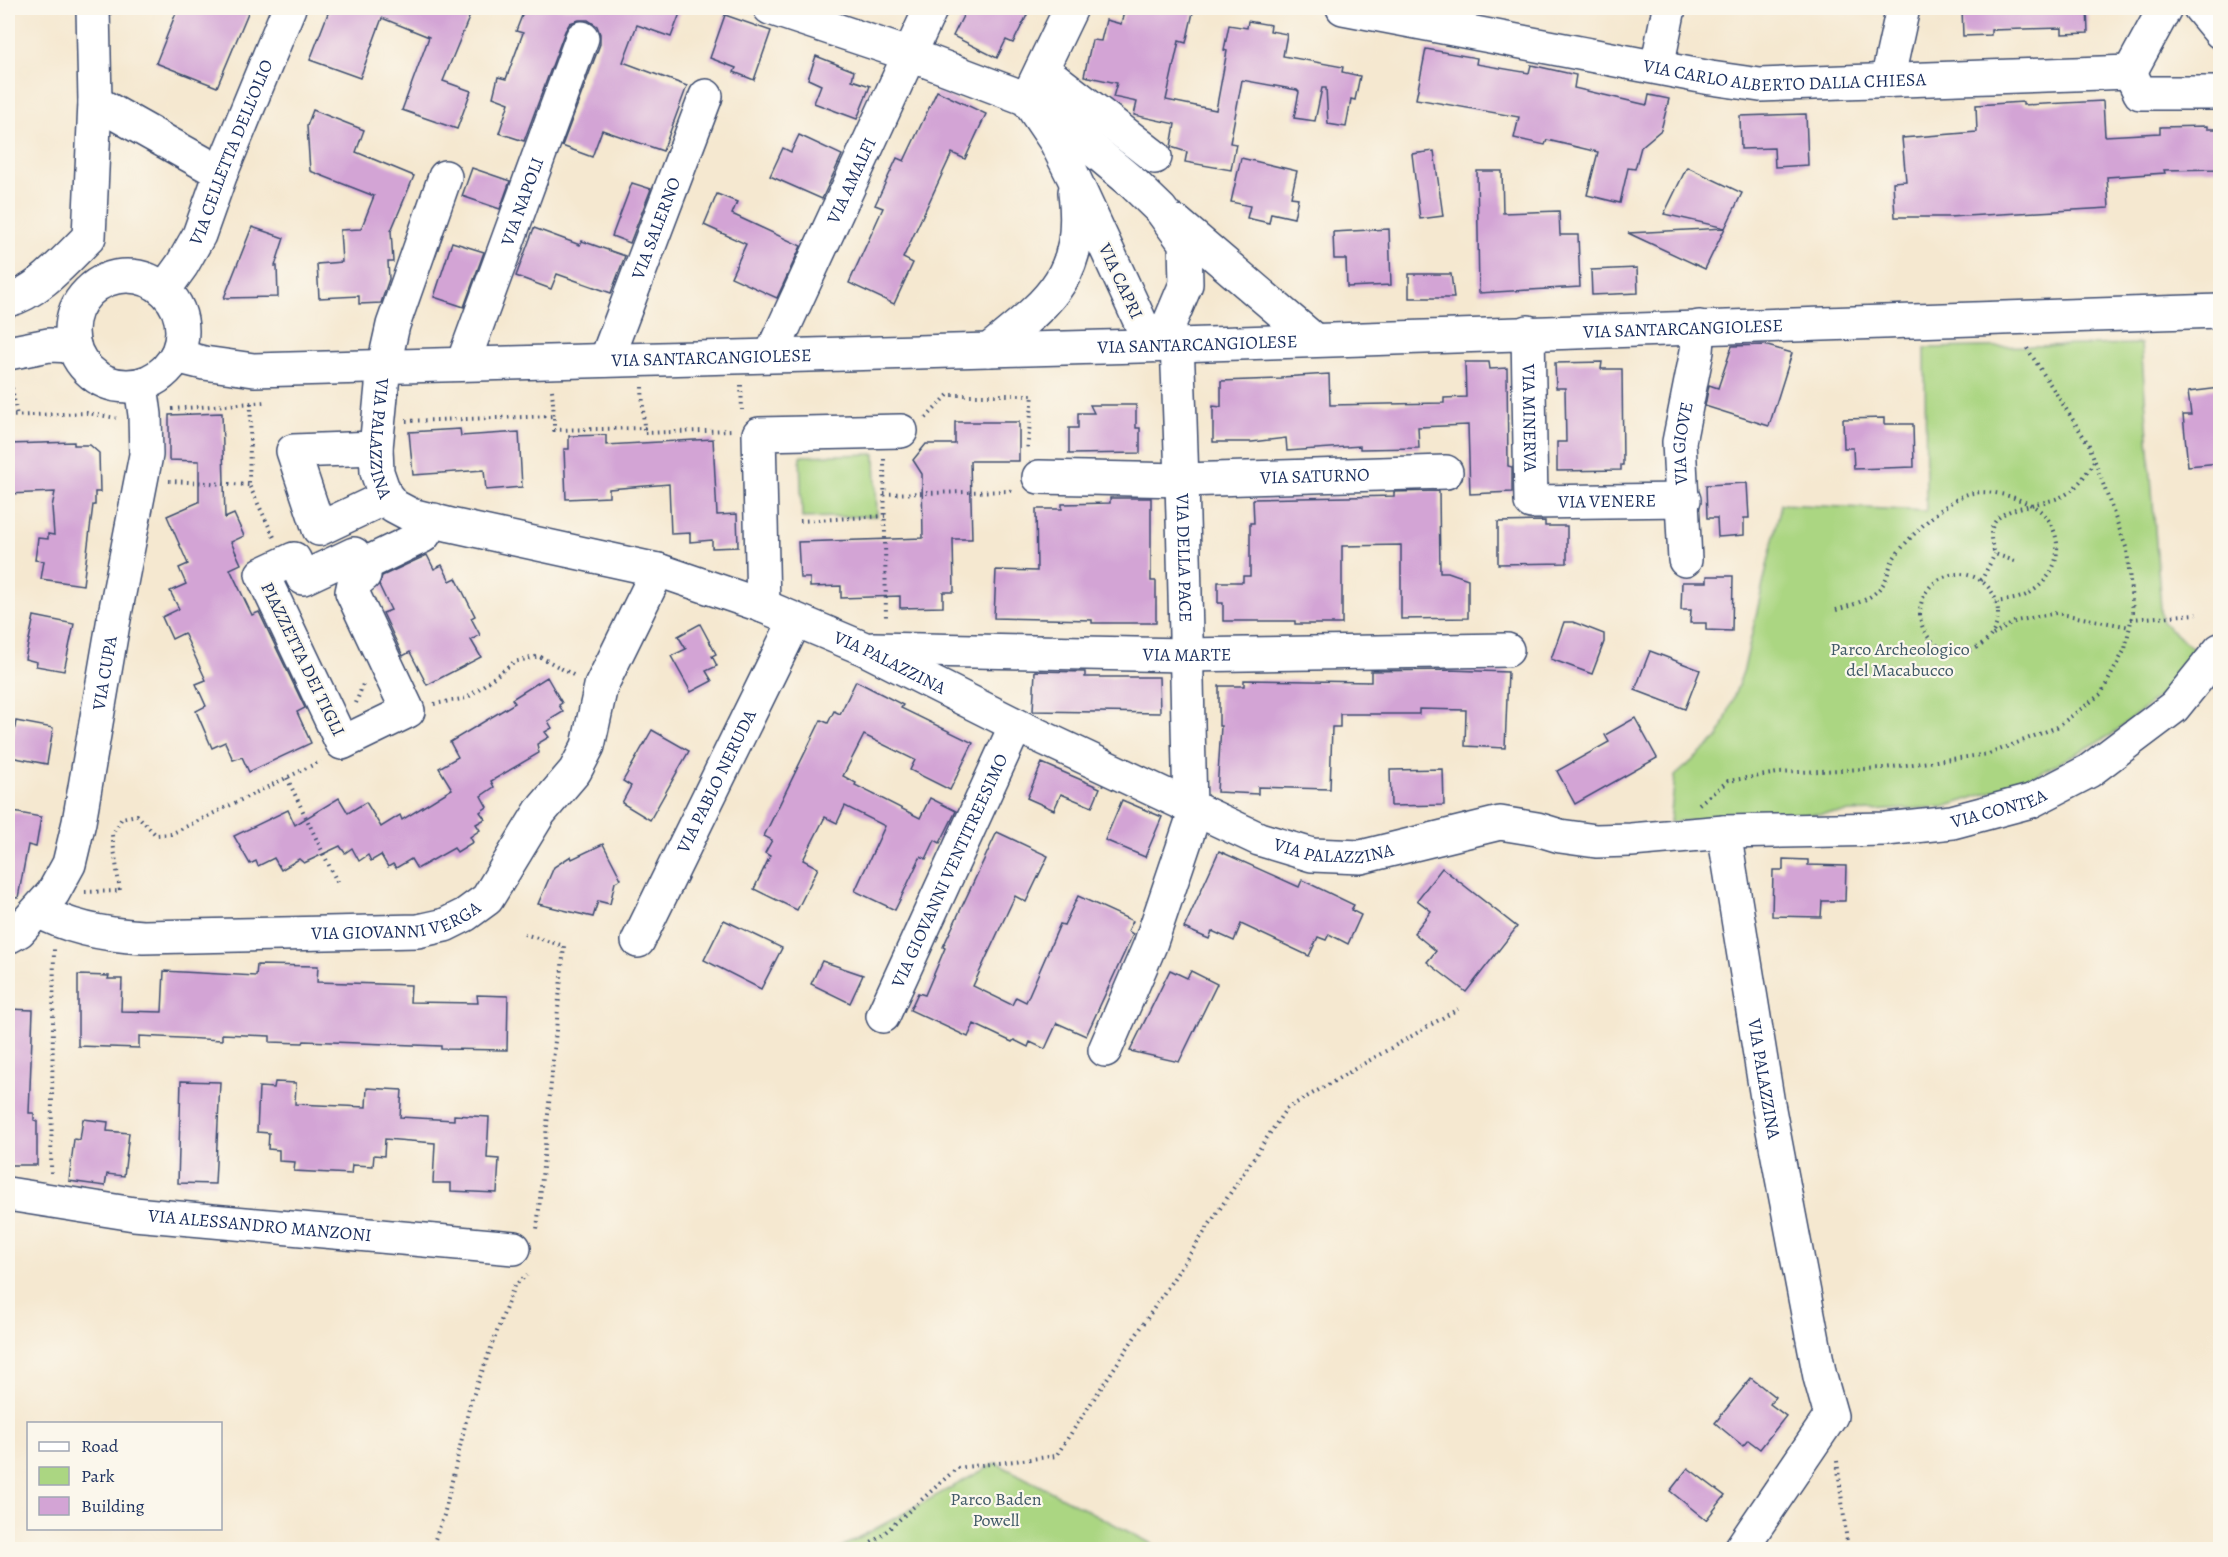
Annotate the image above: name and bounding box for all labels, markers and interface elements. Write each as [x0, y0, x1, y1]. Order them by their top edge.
street label: VIA CARLO ALBERTO DALLA CHIESA [1640, 53, 1927, 97]
street label: VIA CELLETTA DELL'OLIO [183, 56, 279, 251]
street label: VIA AMALFI [821, 134, 882, 228]
street label: VIA NAPOLI [495, 154, 549, 250]
street label: VIA SALERNO [625, 174, 686, 284]
street label: VIA CAPRI [1093, 239, 1149, 323]
street label: VIA SANTARCANGIOLESE [1582, 313, 1783, 344]
street label: VIA SANTARCANGIOLESE [1096, 329, 1298, 359]
street label: VIA SANTARCANGIOLESE [610, 343, 812, 372]
street label: VIA MINERVA [1517, 363, 1542, 473]
street label: VIA PALAZZINA [364, 376, 398, 502]
street label: VIA GIOVE [1667, 400, 1699, 486]
street label: VIA SATURNO [1259, 462, 1370, 490]
street label: VIA VENERE [1557, 488, 1656, 514]
street label: VIA DELLA PACE [1170, 492, 1198, 623]
street label: PIAZZETTA DEI TIGLI [255, 578, 351, 740]
street label: VIA PALAZZINA [829, 625, 950, 700]
street label: VIA CUPA [86, 634, 123, 713]
park label: Parco Archeologico del Macabucco [1830, 637, 1970, 682]
street label: VIA MARTE [1141, 642, 1231, 667]
street label: VIA PABLO NERUDA [671, 705, 762, 858]
street label: VIA GIOVANNI VENTITREESIMO [885, 750, 1013, 992]
street label: VIA CONTEA [1947, 783, 2051, 834]
street label: VIA PALAZZINA [1270, 832, 1397, 869]
street label: VIA GIOVANNI VERGA [310, 895, 486, 945]
street label: VIA PALAZZINA [1742, 1016, 1786, 1141]
street label: VIA ALESSANDRO MANZONI [146, 1203, 373, 1247]
legend [27, 1422, 222, 1530]
text: Road [81, 1434, 119, 1458]
text: Park [81, 1464, 115, 1488]
park label: Parco Baden Powell [950, 1487, 1042, 1532]
text: Building [81, 1494, 145, 1518]

